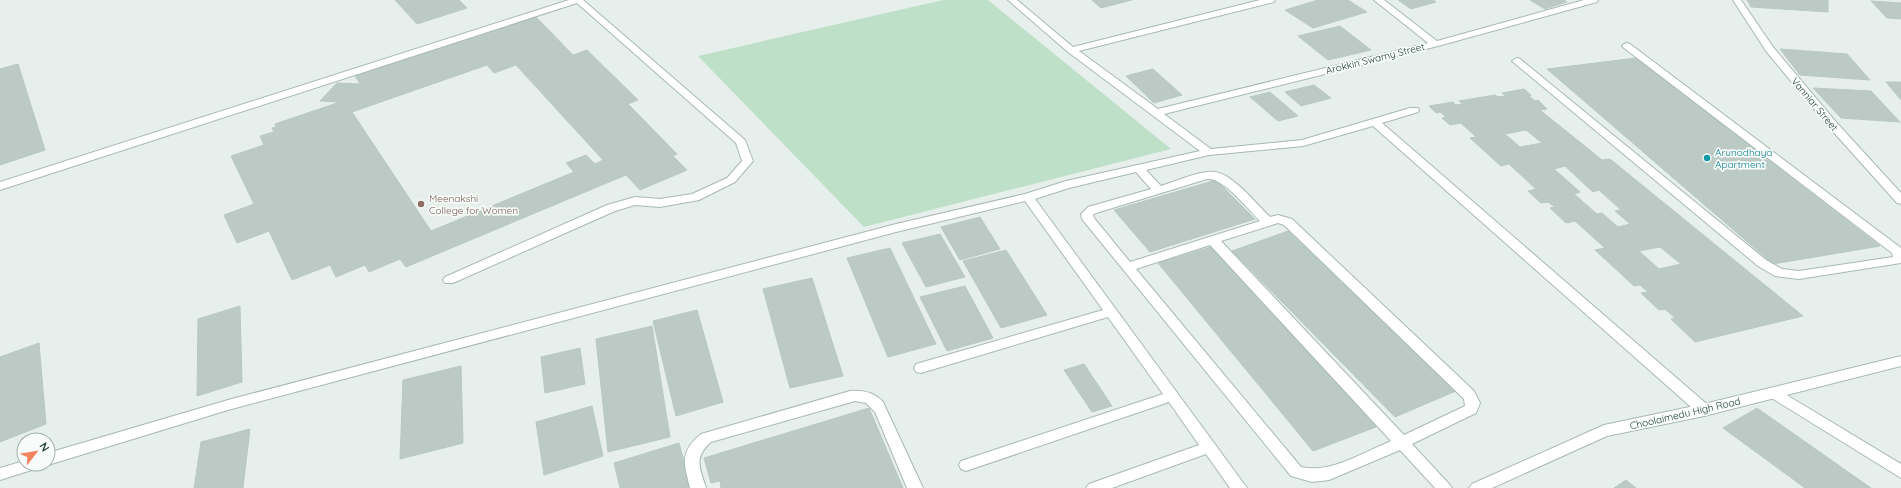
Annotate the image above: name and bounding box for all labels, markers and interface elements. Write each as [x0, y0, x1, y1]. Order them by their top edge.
street label: Arokkin Swamy Street [1324, 40, 1427, 77]
street label: Vanniar Street [1788, 75, 1841, 134]
place label: Arunodhaya Apartment [1715, 146, 1772, 171]
marker: Arunodhaya Apartment [1702, 153, 1712, 163]
place label: Meenakshi College for Women [429, 192, 518, 217]
marker: Meenakshi College for Women [416, 199, 426, 209]
street label: Choolaimedu High Road [1629, 394, 1742, 433]
north arrow [16, 432, 56, 472]
text: N [36, 440, 53, 454]

